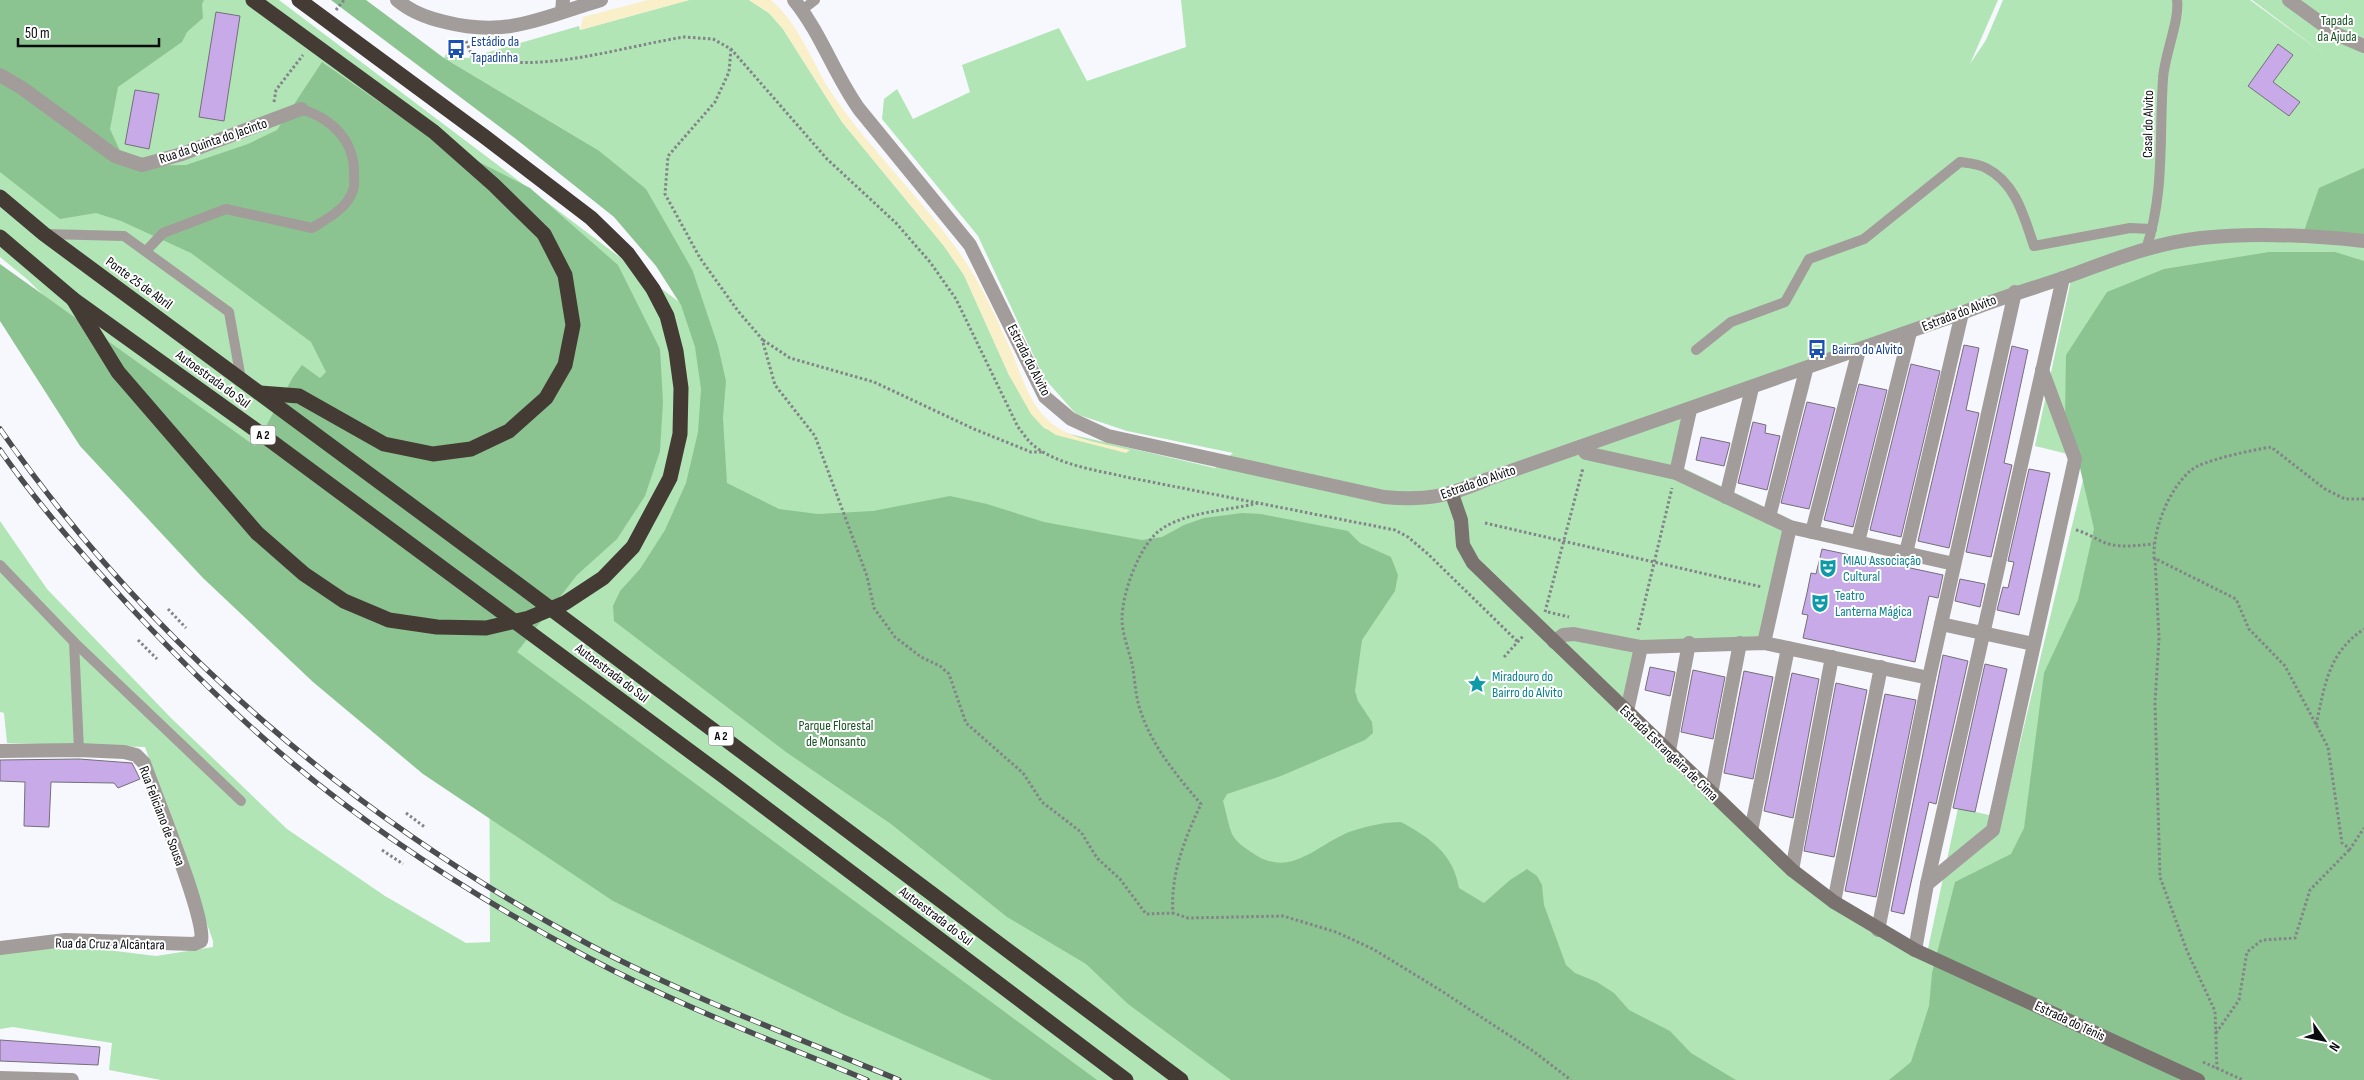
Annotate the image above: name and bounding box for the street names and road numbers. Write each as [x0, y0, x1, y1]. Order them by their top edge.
street label: Casal do Alvito [2139, 90, 2157, 158]
street label: Rua da Quinta do Jacinto [157, 115, 269, 167]
street label: Ponte 25 de Abril [102, 253, 176, 313]
street label: Estrada do Alvito [1919, 291, 1999, 335]
street label: Estrada do Alvito [1004, 321, 1054, 399]
street label: Autoestrada do Sul [172, 346, 253, 412]
road number: A 2 [250, 426, 276, 444]
street label: Estrada do Alvito [1438, 461, 1518, 503]
street label: Autoestrada do Sul [571, 639, 652, 706]
street label: Estrada Estrangeira de Cima [1616, 702, 1722, 804]
road number: A 2 [708, 726, 734, 746]
street label: Rua Feliciano de Sousa [135, 764, 189, 868]
street label: Autoestrada do Sul [895, 882, 976, 949]
street label: Rua da Cruz a Alcântara [55, 935, 165, 953]
street label: Estrada do Ténis [2032, 997, 2108, 1045]

